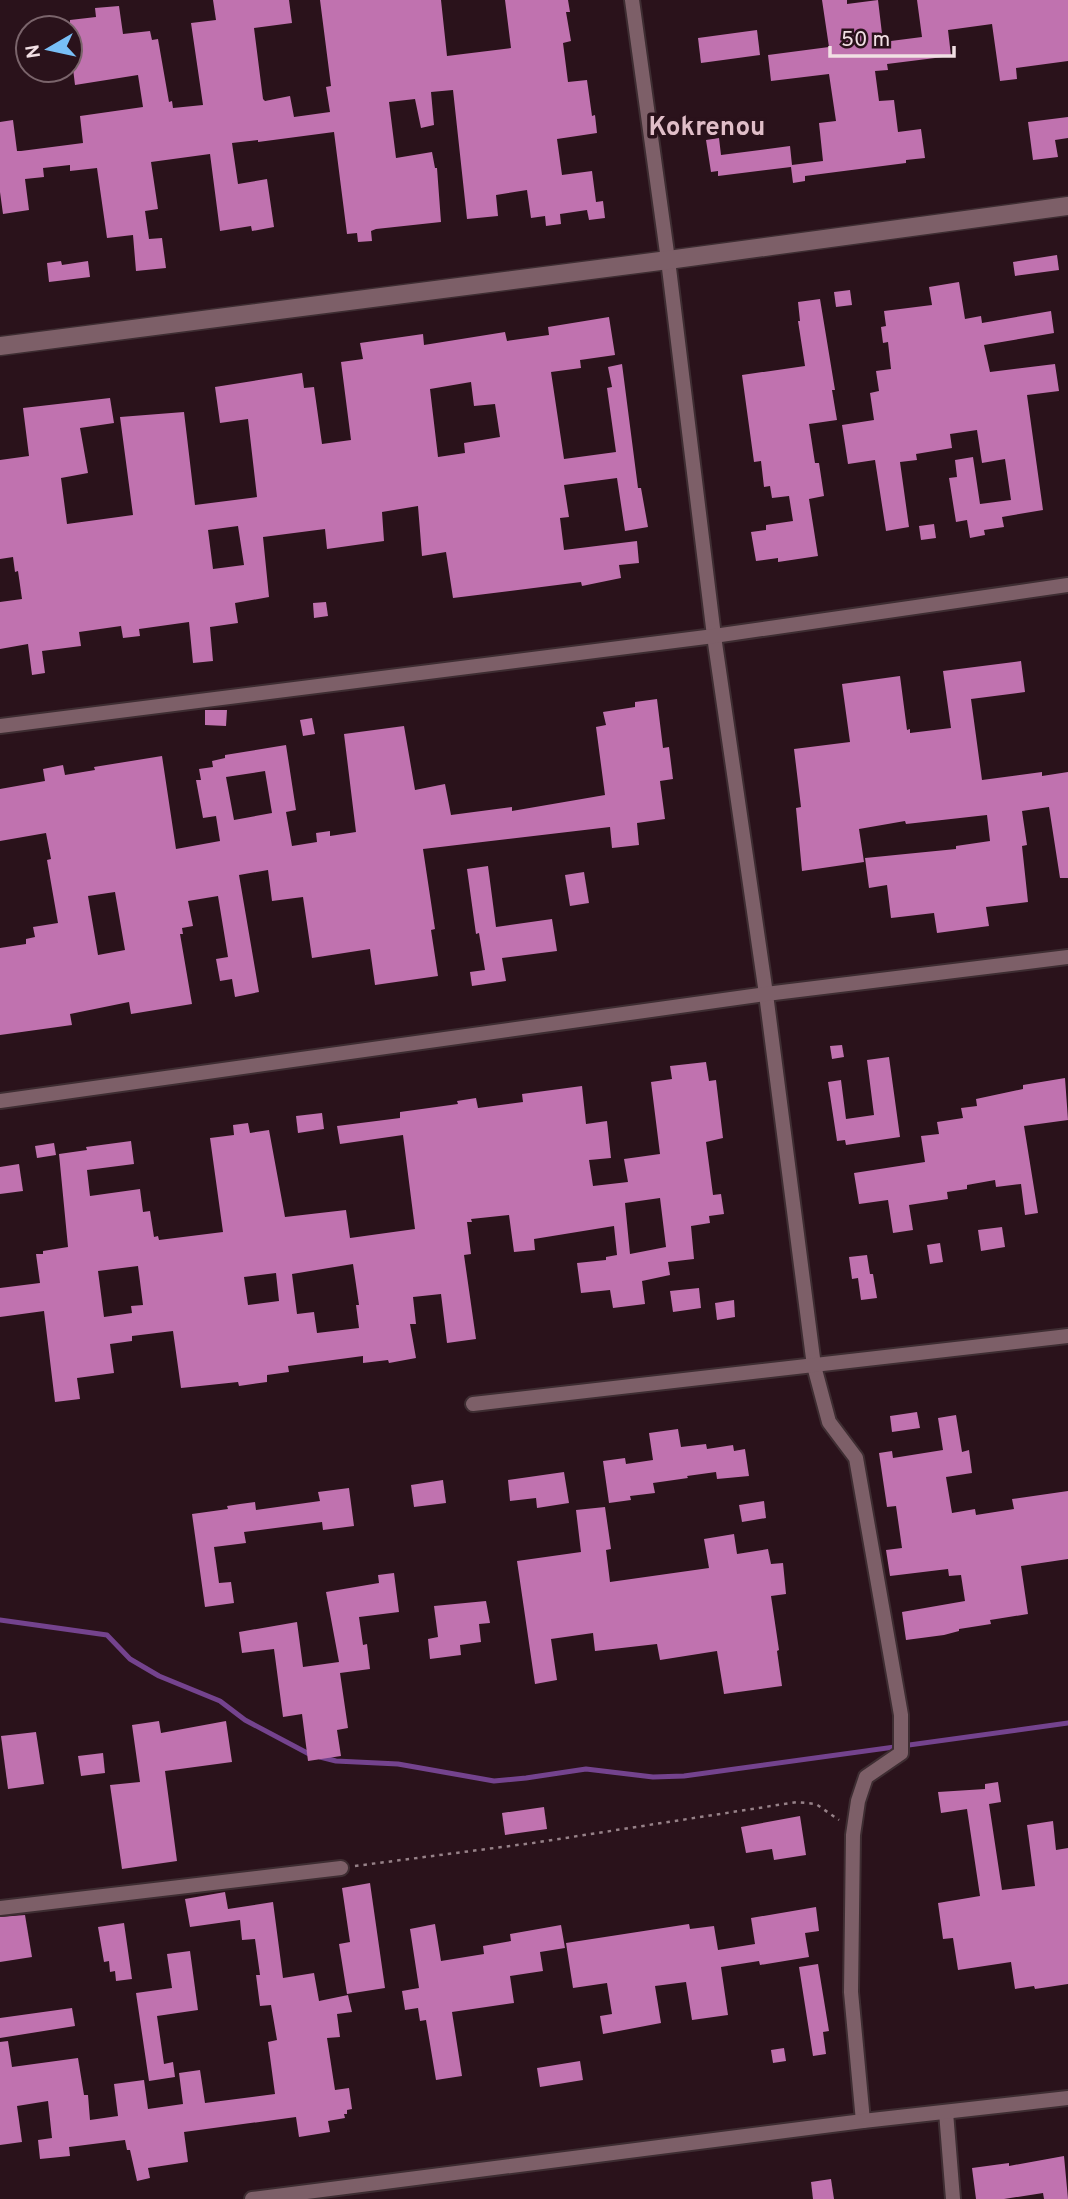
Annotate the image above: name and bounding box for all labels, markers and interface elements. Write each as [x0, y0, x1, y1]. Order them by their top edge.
north arrow [14, 14, 84, 84]
scale bar [830, 14, 954, 58]
text: 50 m [841, 27, 890, 54]
text: N [21, 43, 47, 60]
district label: Kokrenou [649, 112, 766, 145]

